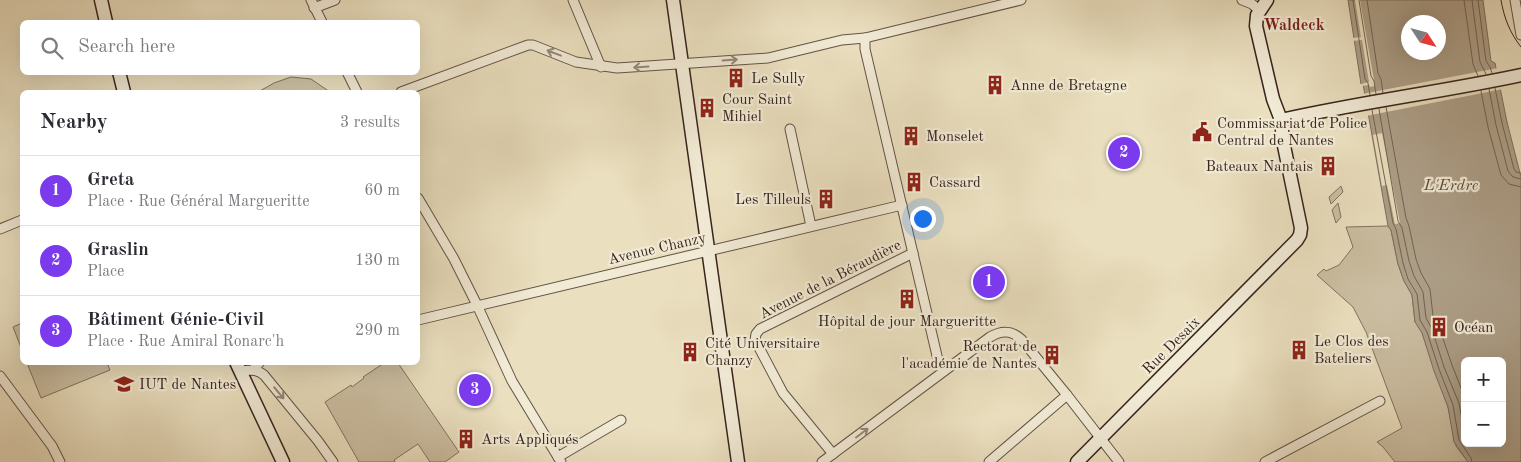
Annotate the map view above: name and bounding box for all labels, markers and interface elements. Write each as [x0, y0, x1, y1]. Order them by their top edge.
north arrow [1401, 15, 1446, 60]
district label: Waldeck [1263, 18, 1325, 34]
search box [20, 20, 420, 75]
icon: search [38, 34, 66, 62]
text: Search here [78, 38, 175, 57]
one-way arrow [547, 48, 562, 57]
one-way arrow [722, 56, 738, 65]
one-way arrow [633, 62, 649, 71]
building icon: Le Sully [725, 67, 747, 89]
place label: Le Sully [751, 72, 806, 87]
building icon: Anne de Bretagne [984, 74, 1006, 96]
place label: Anne de Bretagne [1010, 79, 1127, 94]
place label: Cour Saint Mihiel [722, 93, 792, 125]
building icon: Cour Saint Mihiel [696, 97, 718, 119]
text: Nearby [40, 112, 108, 133]
text: 3 results [340, 115, 400, 131]
place label: Commissariat de Police Central de Nantes [1217, 117, 1367, 149]
public building icon: Commissariat de Police Central de Nantes [1191, 121, 1213, 143]
building icon: Monselet [900, 125, 922, 147]
place label: Monselet [926, 130, 984, 145]
pin: 2 [1108, 134, 1140, 172]
building icon: Bateaux Nantais [1317, 155, 1339, 177]
place label: Bateaux Nantais [1205, 160, 1313, 175]
text: Greta [87, 171, 134, 190]
building icon: Cassard [903, 171, 925, 193]
place label: Cassard [929, 176, 981, 191]
water label: L'Erdre [1423, 178, 1479, 194]
text: 1 [51, 183, 61, 199]
text: 60 m [364, 183, 400, 199]
building icon: Les Tilleuls [815, 188, 837, 210]
place label: Les Tilleuls [735, 193, 811, 208]
text: Place · Rue Général Margueritte [87, 194, 310, 210]
your location [910, 206, 936, 232]
street label: Avenue Chanzy [607, 231, 708, 268]
street label: Avenue de la Béraudière [757, 238, 904, 323]
text: Graslin [87, 241, 149, 260]
text: 2 [51, 253, 61, 269]
text: 130 m [355, 253, 400, 269]
pin: 1 [973, 263, 1005, 301]
text: Place [87, 264, 124, 280]
building icon: Hôpital de jour Margueritte [896, 288, 918, 310]
text: Bâtiment Génie-Civil [87, 311, 264, 330]
street label: Rue Desaix [1141, 314, 1204, 378]
place label: Hôpital de jour Margueritte [818, 315, 996, 330]
building icon: Océan [1428, 316, 1450, 338]
place label: Océan [1454, 321, 1493, 336]
text: 3 [51, 323, 61, 339]
text: 290 m [355, 323, 400, 339]
text: Place · Rue Amiral Ronarc'h [87, 334, 284, 350]
place label: Le Clos des Bateliers [1314, 335, 1389, 367]
place label: Cité Universitaire Chanzy [705, 337, 820, 369]
building icon: Le Clos des Bateliers [1288, 339, 1310, 361]
place label: Rectorat de l'académie de Nantes [902, 340, 1037, 372]
building icon: Cité Universitaire Chanzy [679, 341, 701, 363]
building icon: Rectorat de l'académie de Nantes [1041, 344, 1063, 366]
map controls [1461, 357, 1506, 447]
button: + [1461, 357, 1506, 402]
pin: 3 [459, 371, 491, 409]
school or university icon: IUT de Nantes [113, 373, 135, 395]
place label: IUT de Nantes [139, 378, 236, 393]
one-way arrow [274, 386, 285, 399]
button: − [1461, 402, 1506, 447]
building icon: Arts Appliqués [455, 428, 477, 450]
one-way arrow [855, 428, 869, 438]
place label: Arts Appliqués [481, 433, 579, 448]

